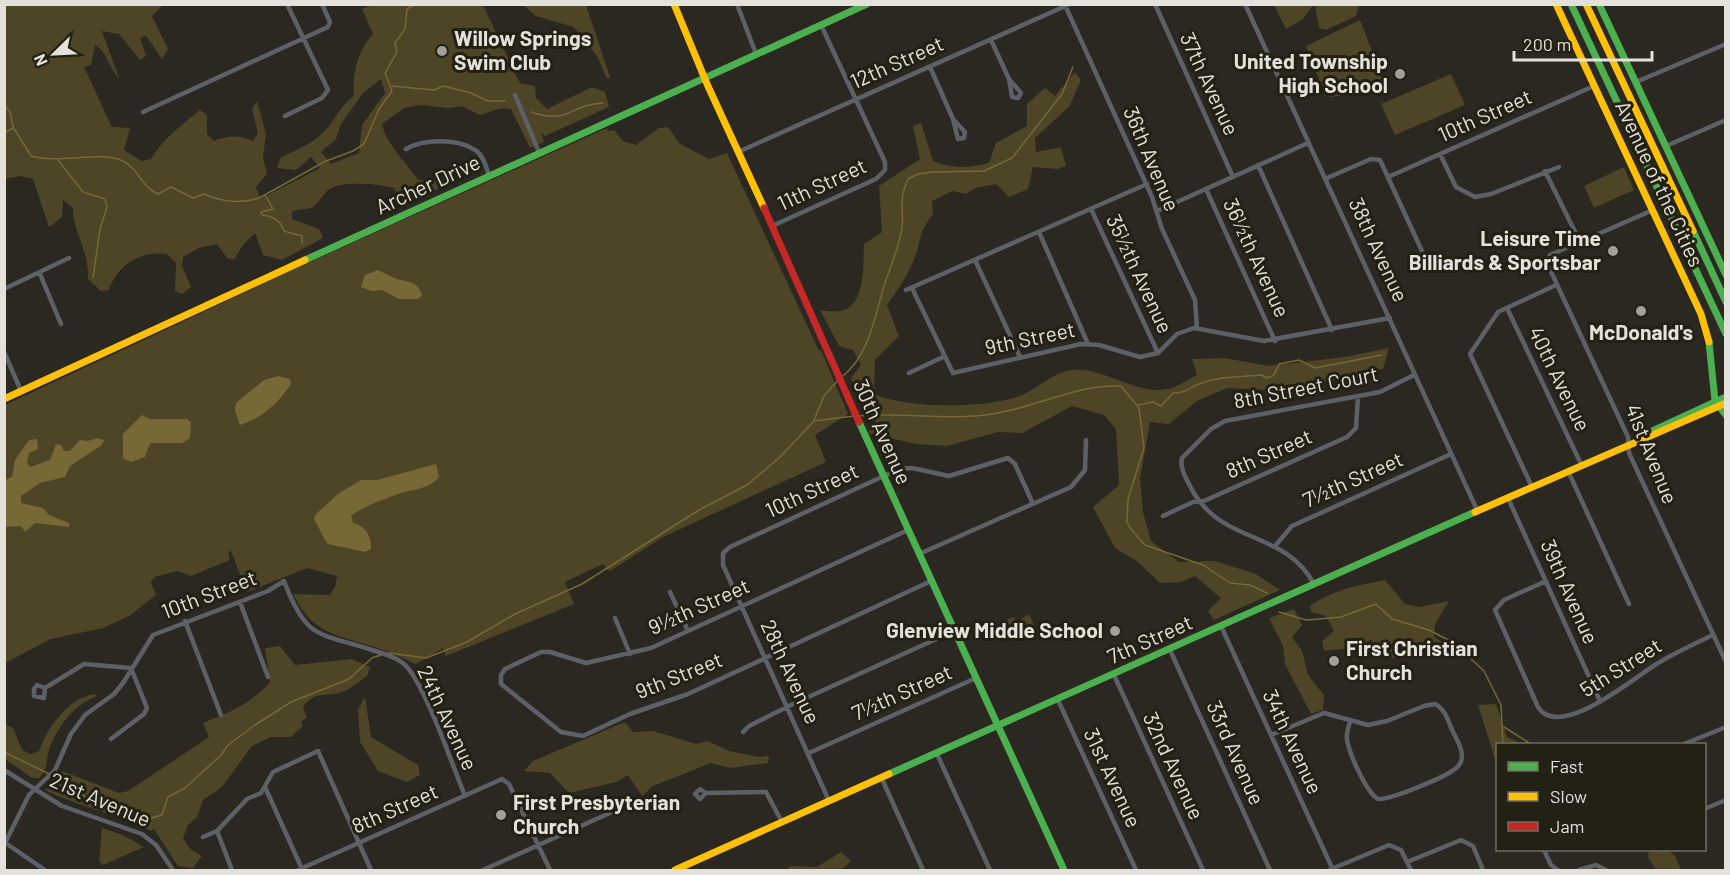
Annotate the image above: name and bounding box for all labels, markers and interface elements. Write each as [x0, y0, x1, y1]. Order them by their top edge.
north arrow [24, 24, 84, 84]
scale bar [1514, 24, 1652, 62]
place label: Willow Springs Swim Club [454, 25, 591, 74]
street label: 37th Avenue [1176, 28, 1245, 139]
street label: 12th Street [846, 30, 947, 93]
text: 200 m [1523, 33, 1571, 55]
marker: Willow Springs Swim Club [435, 44, 449, 58]
place label: United Township High School [1234, 48, 1388, 97]
text: N [29, 52, 51, 69]
marker: United Township High School [1393, 67, 1407, 81]
street label: 10th Street [1434, 83, 1535, 146]
street label: Avenue of the Cities [1611, 96, 1710, 270]
street label: 36th Avenue [1119, 102, 1186, 215]
street label: Archer Drive [371, 149, 483, 219]
street label: 11th Street [773, 152, 870, 215]
street label: 38th Avenue [1344, 193, 1414, 305]
street label: 36½th Avenue [1219, 194, 1296, 321]
street label: 35½th Avenue [1102, 210, 1179, 337]
place label: Leisure Time Billiards & Sportsbar [1409, 225, 1601, 274]
marker: Leisure Time Billiards & Sportsbar [1606, 244, 1620, 258]
marker: McDonald's [1634, 304, 1648, 318]
street label: 9th Street [982, 316, 1077, 359]
place label: McDonald's [1589, 319, 1693, 344]
street label: 40th Avenue [1524, 322, 1596, 435]
street label: 8th Street Court [1231, 360, 1380, 413]
street label: 30th Avenue [849, 375, 918, 488]
street label: 41st Avenue [1621, 400, 1684, 507]
street label: 8th Street [1222, 423, 1315, 483]
street label: 7½th Street [1298, 445, 1406, 512]
street label: 10th Street [761, 457, 862, 522]
street label: 39th Avenue [1536, 535, 1605, 647]
street label: 10th Street [157, 564, 259, 623]
street label: 9½th Street [644, 572, 753, 639]
street label: 7th Street [1103, 609, 1196, 668]
street label: 28th Avenue [756, 615, 826, 727]
place label: Glenview Middle School [886, 617, 1103, 642]
marker: Glenview Middle School [1108, 624, 1122, 638]
street label: 5th Street [1575, 632, 1666, 702]
place label: First Christian Church [1346, 635, 1478, 684]
street label: 9th Street [631, 646, 726, 703]
marker: First Christian Church [1327, 654, 1341, 668]
street label: 7½th Street [847, 658, 955, 725]
street label: 24th Avenue [413, 661, 484, 774]
street label: 34th Avenue [1258, 685, 1328, 798]
street label: 33rd Avenue [1202, 696, 1270, 808]
street label: 32nd Avenue [1139, 708, 1210, 823]
street label: 31st Avenue [1079, 724, 1147, 831]
legend [1496, 743, 1706, 851]
text: Fast [1550, 755, 1584, 777]
street label: 21st Avenue [46, 766, 155, 831]
street label: 8th Street [348, 778, 441, 838]
text: Slow [1550, 785, 1587, 807]
place label: First Presbyterian Church [513, 789, 680, 838]
marker: First Presbyterian Church [494, 808, 508, 822]
text: Jam [1550, 815, 1584, 837]

